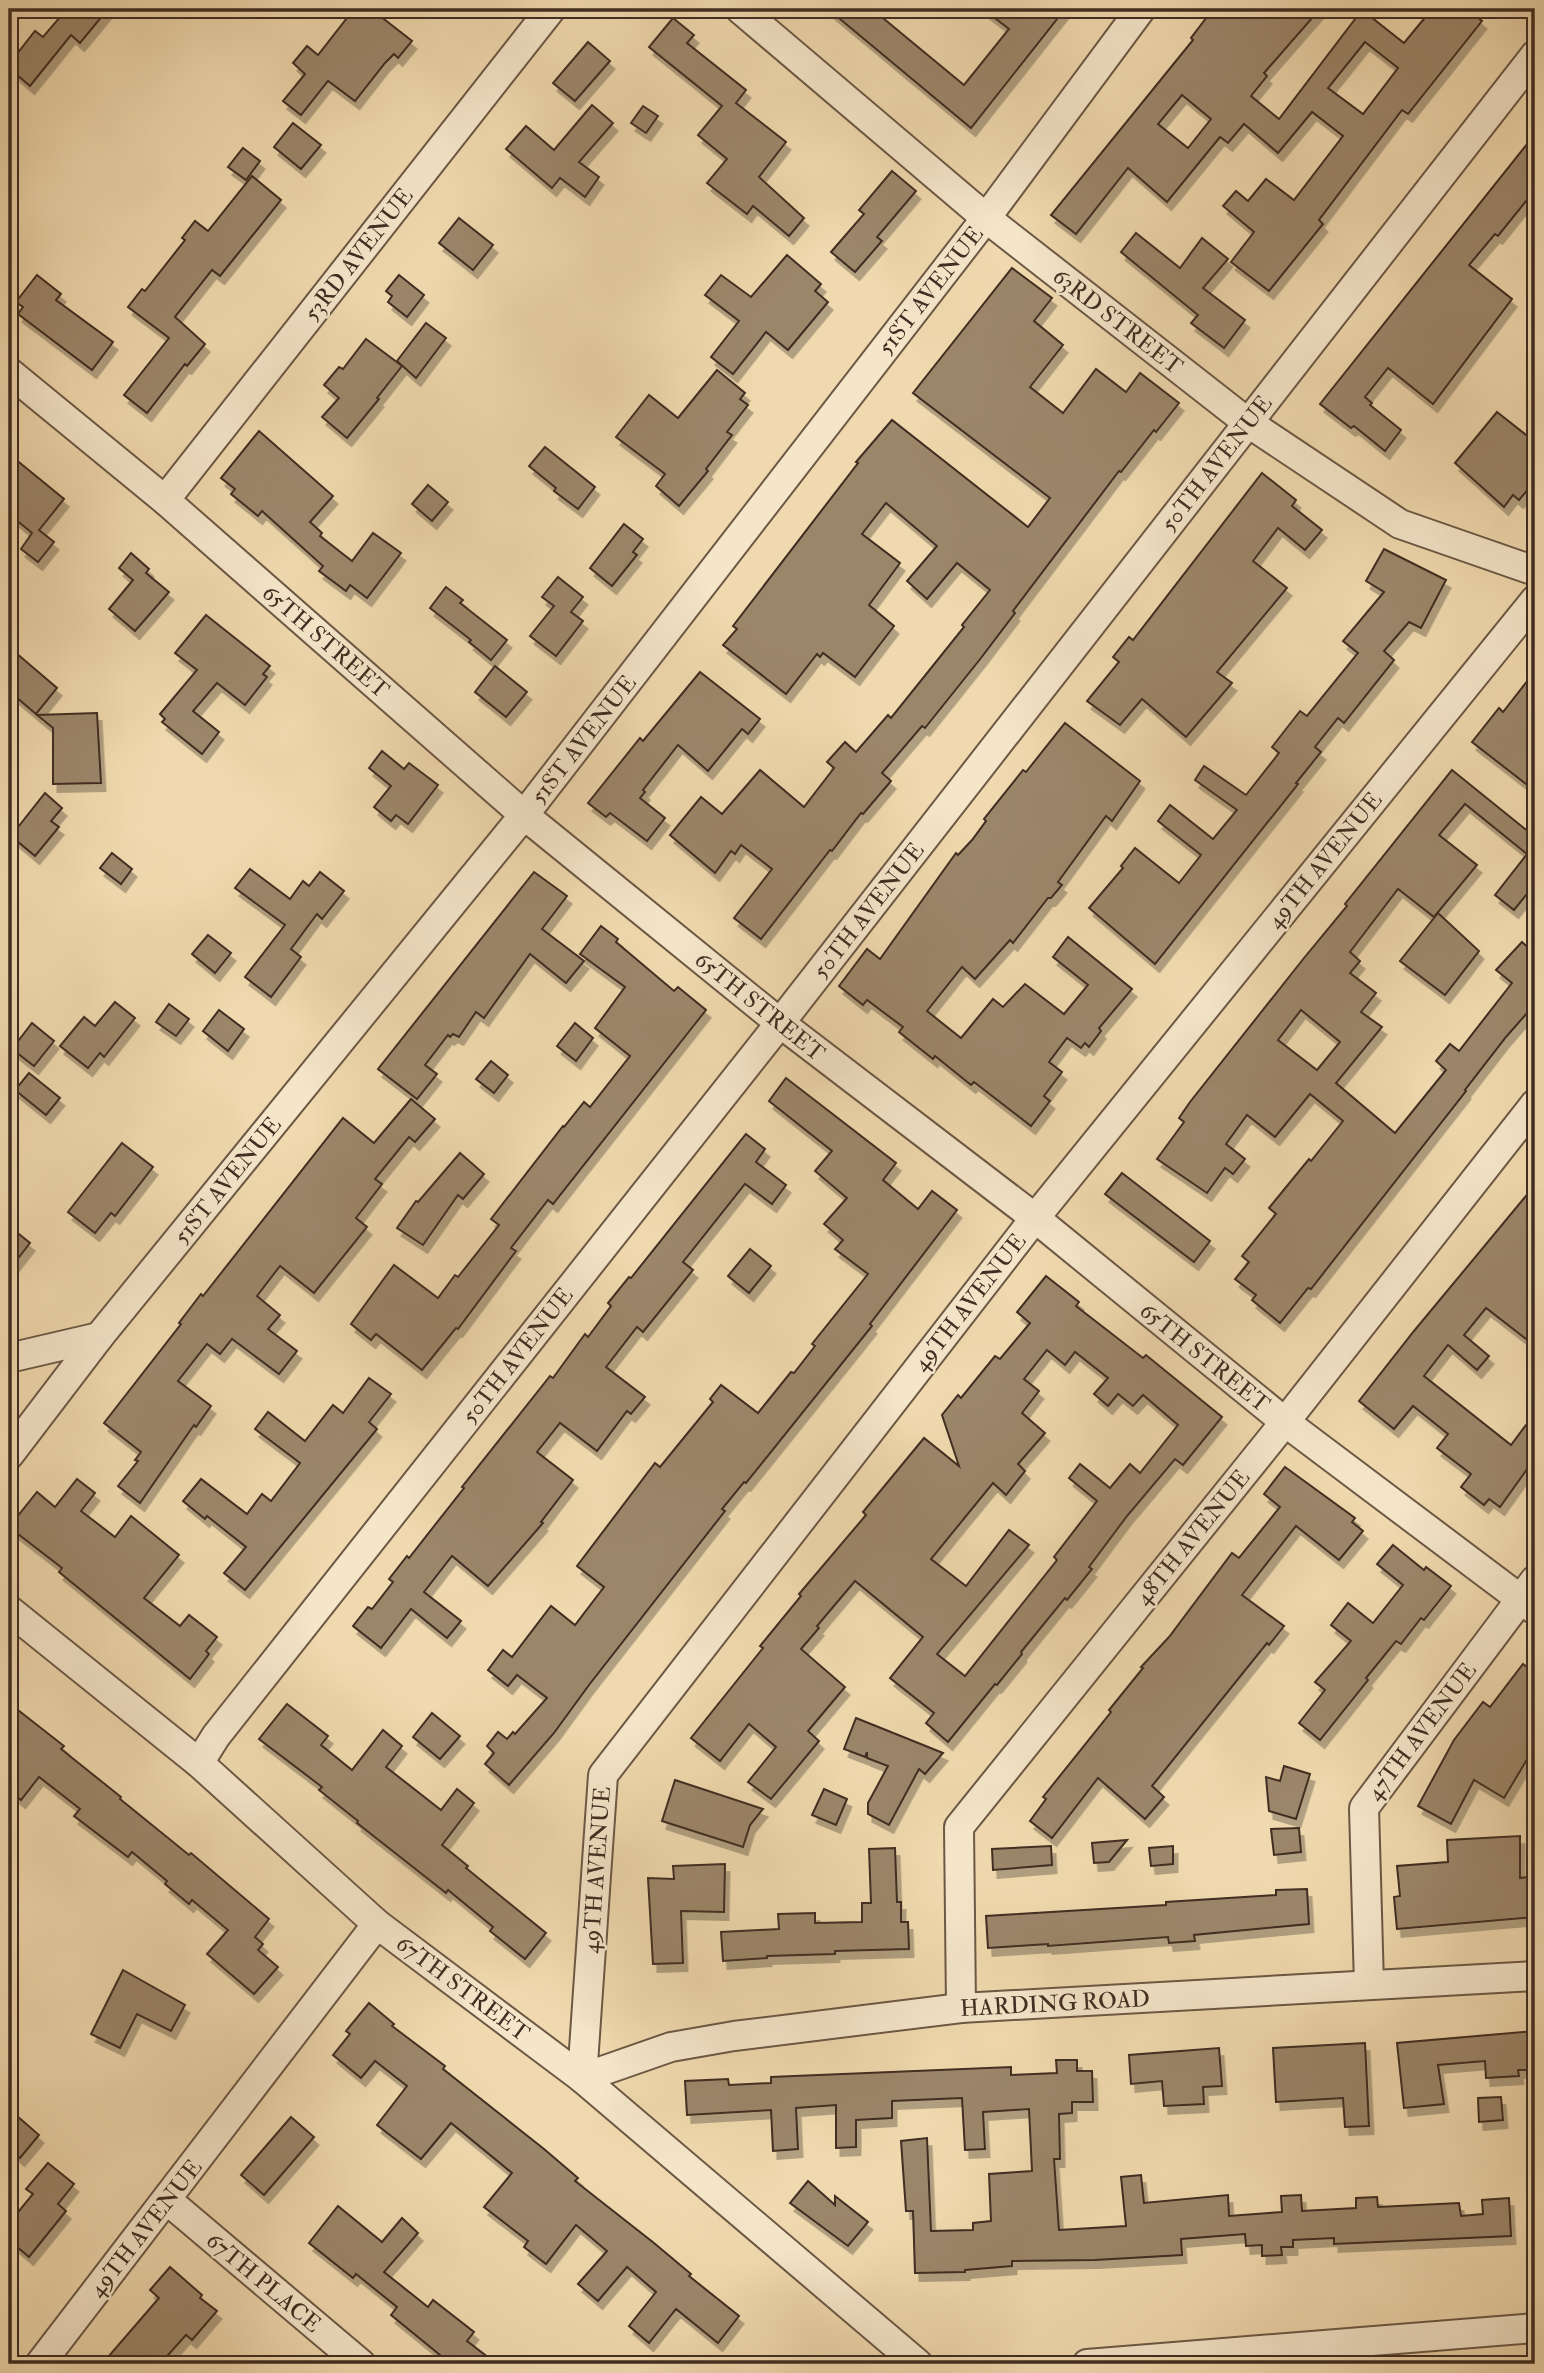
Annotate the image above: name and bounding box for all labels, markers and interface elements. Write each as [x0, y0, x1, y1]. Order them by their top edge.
street label: 53RD AVENUE [297, 182, 420, 327]
street label: 51ST AVENUE [871, 220, 990, 360]
street label: 63RD STREET [1047, 262, 1188, 381]
street label: 50TH AVENUE [1154, 389, 1279, 537]
street label: 65TH STREET [256, 578, 395, 704]
street label: 51ST AVENUE [524, 669, 643, 809]
street label: 49TH AVENUE [1260, 786, 1388, 934]
street label: 50TH AVENUE [806, 836, 931, 984]
street label: 65TH STREET [689, 945, 831, 1068]
street label: 51ST AVENUE [167, 1111, 288, 1250]
street label: 49TH AVENUE [906, 1227, 1032, 1377]
street label: 50TH AVENUE [455, 1281, 580, 1429]
street label: 65TH STREET [1134, 1296, 1276, 1419]
street label: 48TH AVENUE [1129, 1464, 1256, 1611]
street label: 47TH AVENUE [1360, 1656, 1483, 1806]
street label: 49TH AVENUE [576, 1786, 617, 1955]
street label: 67TH STREET [390, 1929, 535, 2048]
street label: HARDING ROAD [959, 1984, 1151, 2023]
street label: 49TH AVENUE [82, 2153, 208, 2303]
street label: 67TH PLACE [200, 2226, 327, 2339]

